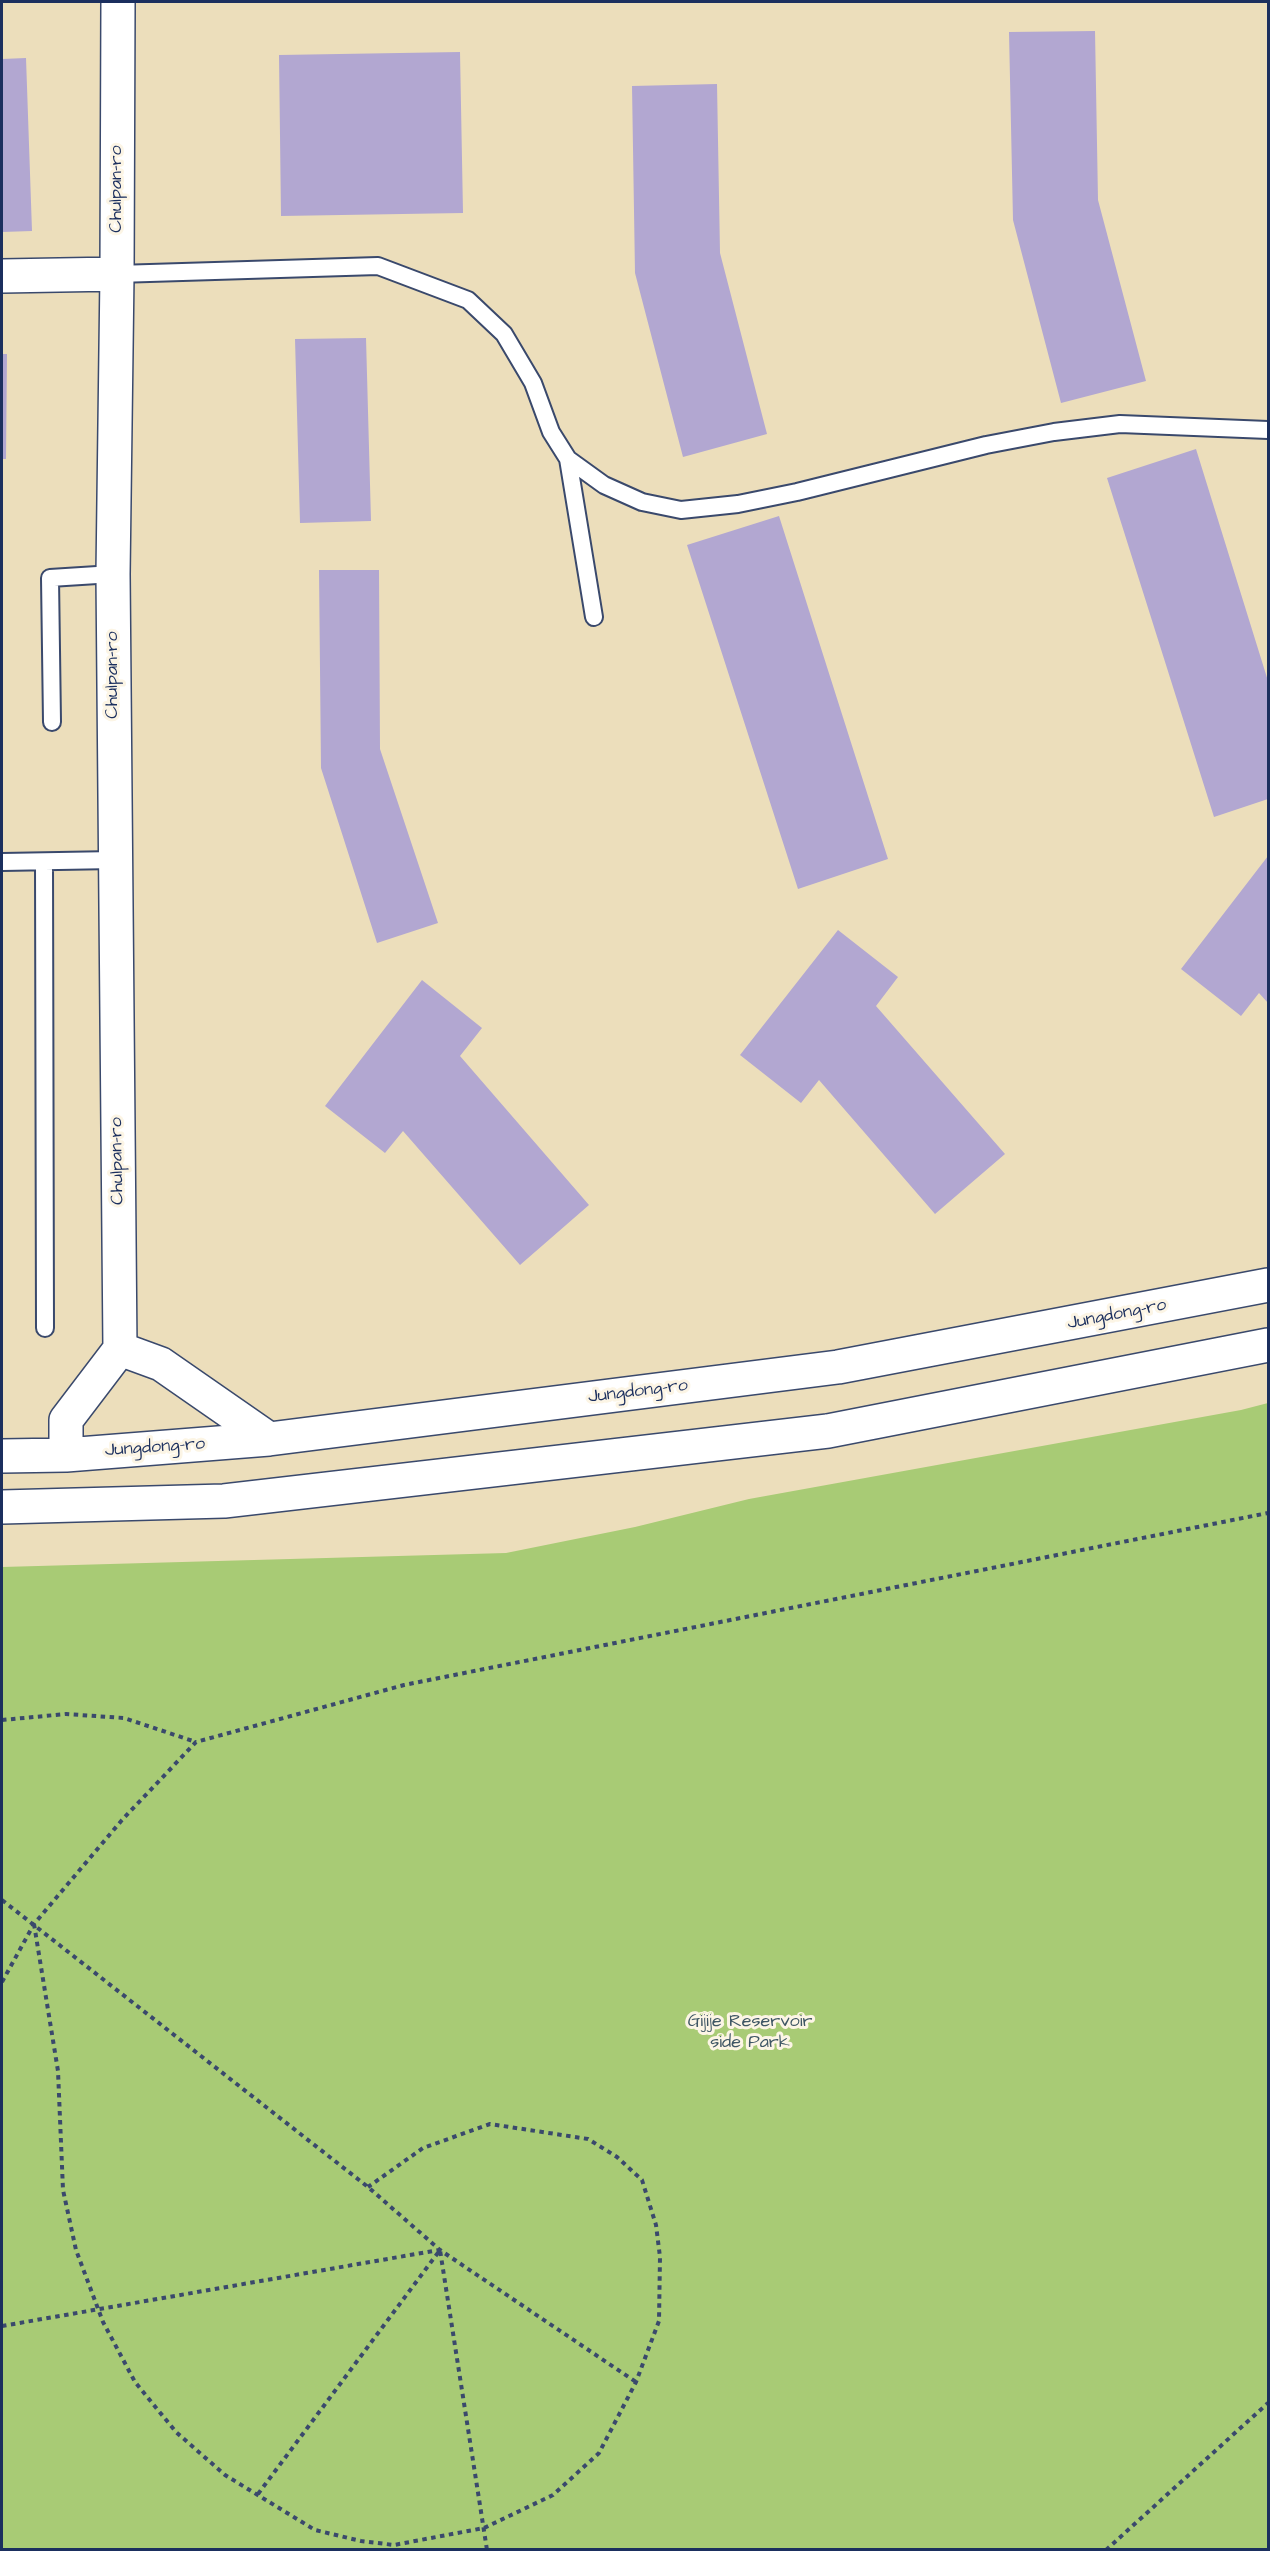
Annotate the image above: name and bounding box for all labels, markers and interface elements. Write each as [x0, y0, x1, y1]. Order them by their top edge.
street label: Chulpan-ro [106, 145, 128, 233]
street label: Chulpan-ro [102, 631, 124, 719]
street label: Chulpan-ro [106, 1117, 130, 1205]
street label: Jungdong-ro [1066, 1295, 1168, 1335]
street label: Jungdong-ro [587, 1375, 689, 1409]
street label: Jungdong-ro [104, 1434, 206, 1462]
park label: Gijije Reservoir side Park [688, 2011, 812, 2054]

